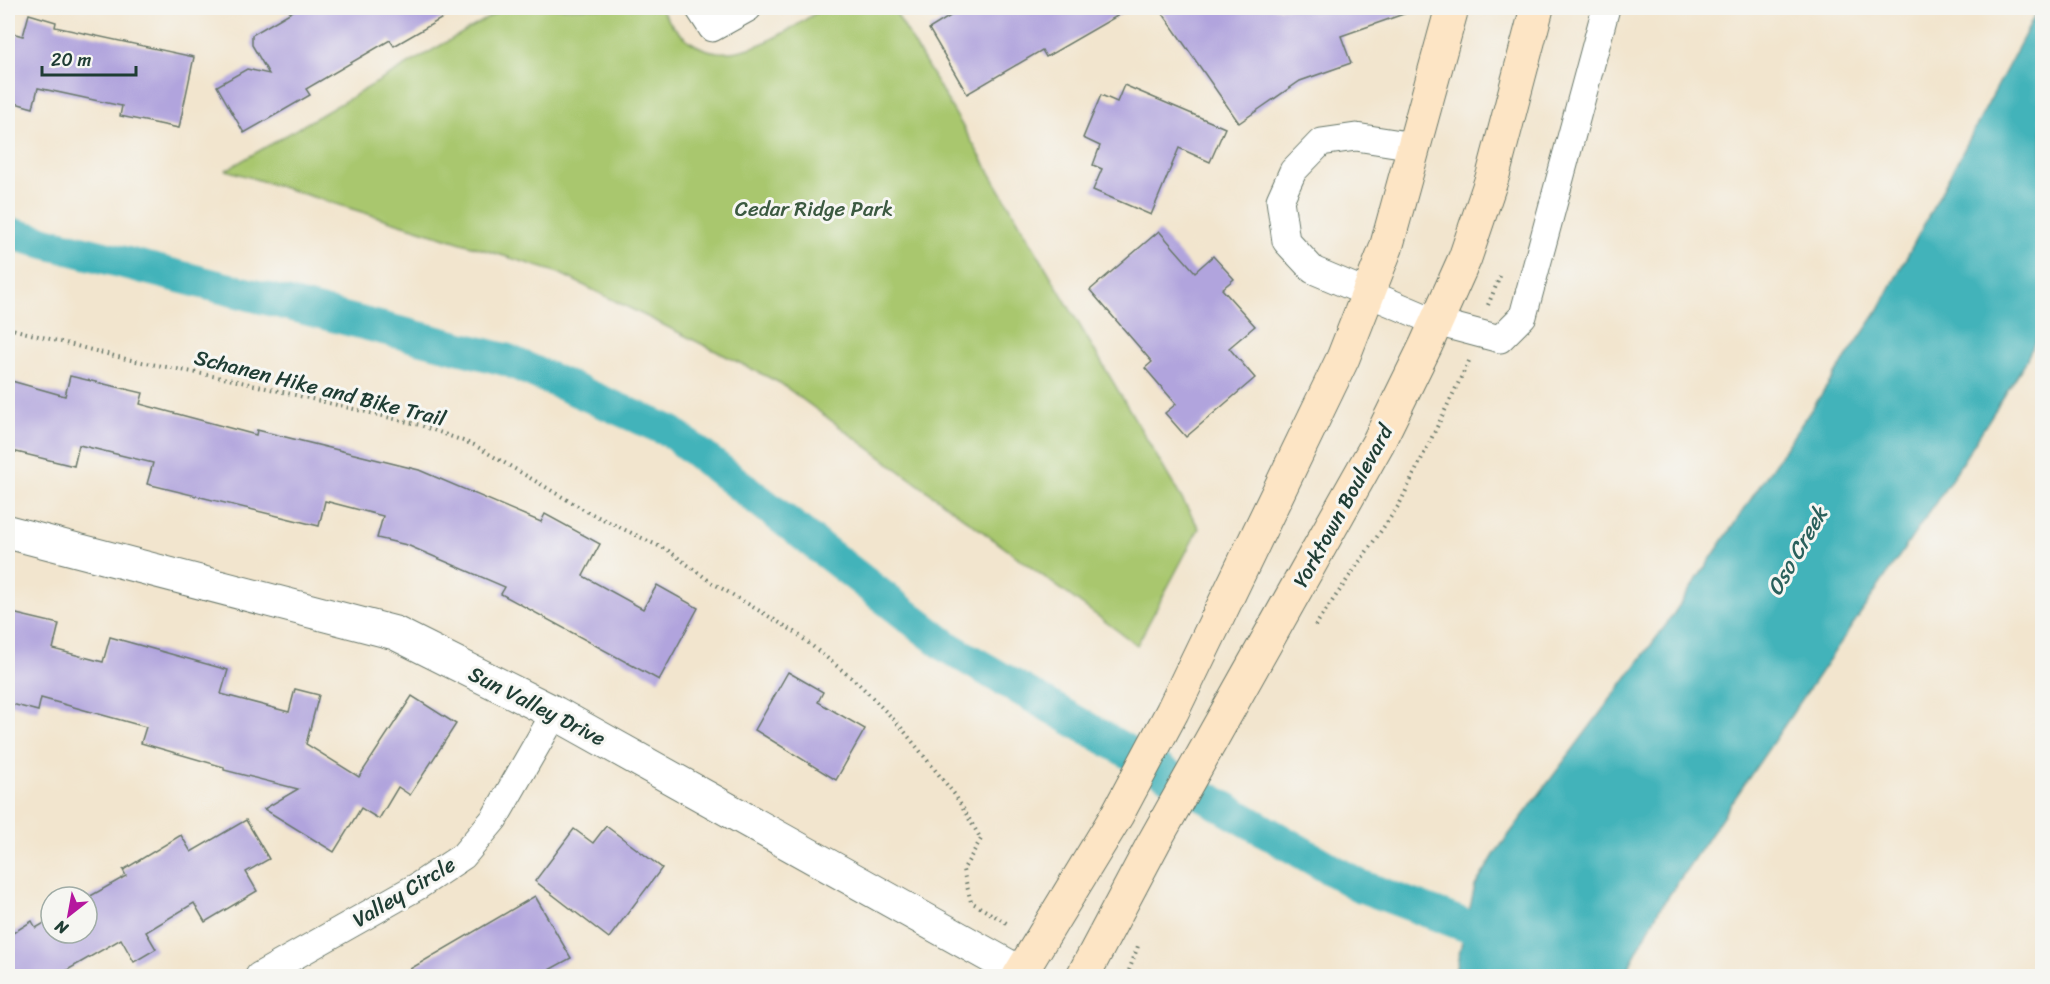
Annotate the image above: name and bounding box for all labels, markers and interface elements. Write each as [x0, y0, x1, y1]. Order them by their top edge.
scale bar [42, 39, 136, 77]
text: 20 m [51, 44, 91, 76]
park label: Cedar Ridge Park [735, 190, 893, 228]
street label: Schanen Hike and Bike Trail [190, 338, 451, 438]
street label: Yorktown Boulevard [1282, 416, 1405, 595]
water label: Oso Creek [1756, 498, 1839, 603]
street label: Sun Valley Drive [461, 655, 613, 757]
street label: Valley Circle [345, 846, 463, 938]
north arrow [39, 885, 99, 945]
text: N [49, 912, 75, 943]

